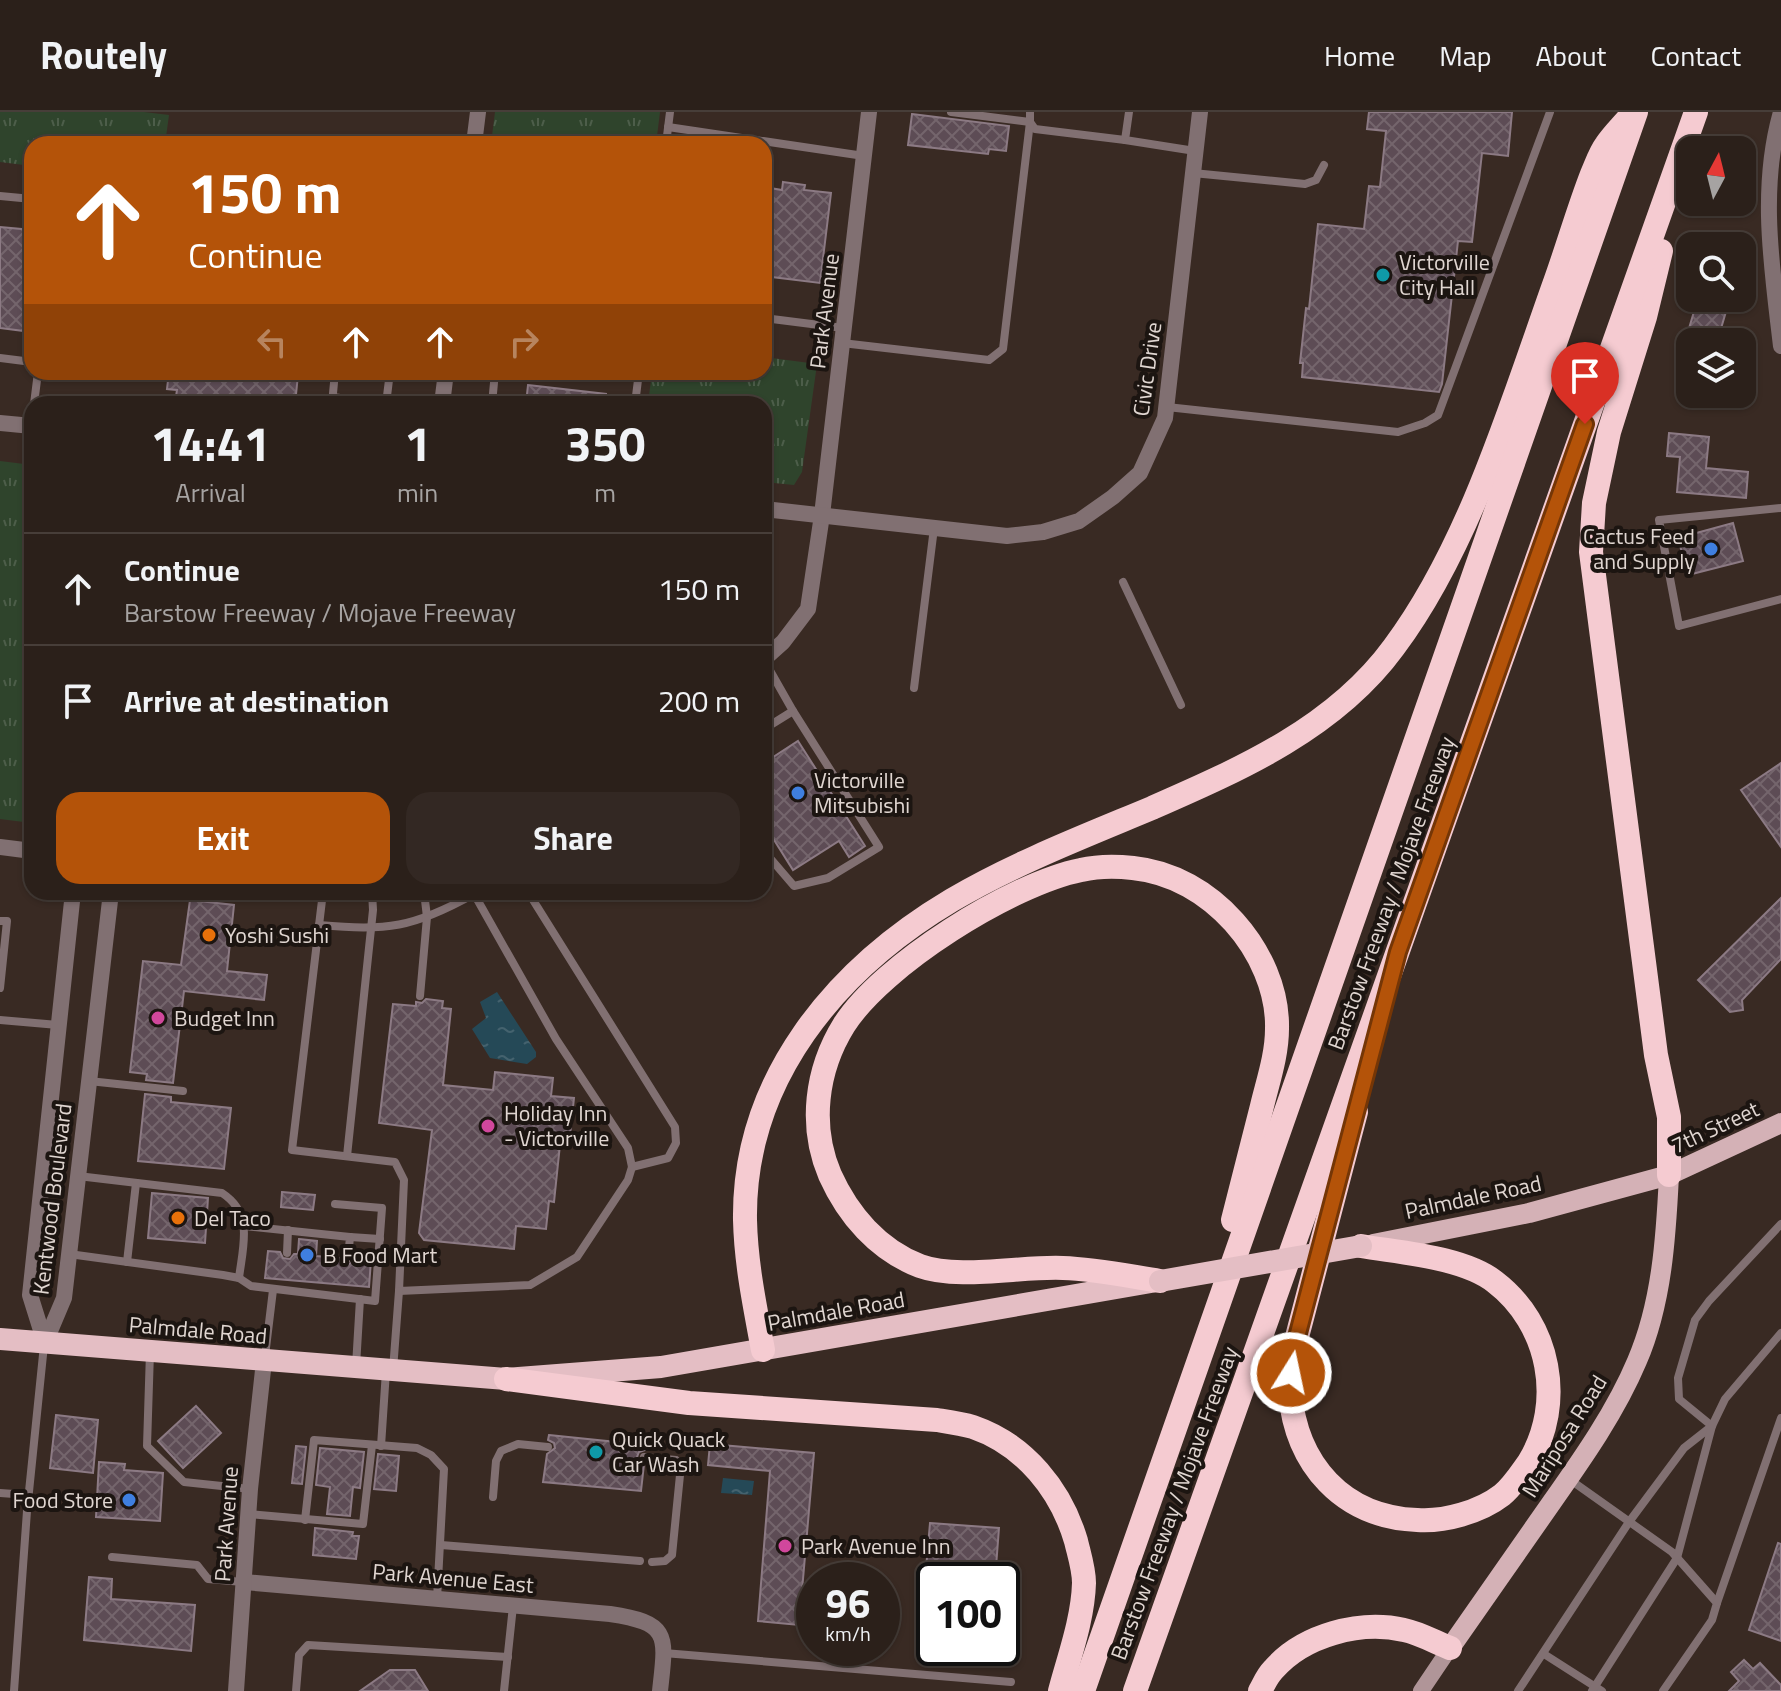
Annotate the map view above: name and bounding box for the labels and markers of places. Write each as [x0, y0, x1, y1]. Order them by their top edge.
place label: Victorville City Hall [1399, 245, 1490, 304]
marker: Victorville City Hall [1374, 266, 1392, 284]
pin [1551, 342, 1619, 424]
place label: Cactus Feed and Supply [1583, 519, 1695, 578]
marker: Cactus Feed and Supply [1702, 540, 1720, 558]
place label: Victorville Mitsubishi [814, 763, 910, 822]
marker: Victorville Mitsubishi [789, 784, 807, 802]
place label: Yoshi Sushi [225, 918, 329, 952]
marker: Yoshi Sushi [200, 926, 218, 944]
place label: Budget Inn [174, 1001, 275, 1035]
marker: Budget Inn [149, 1009, 167, 1027]
place label: Holiday Inn - Victorville [504, 1096, 609, 1155]
marker: Holiday Inn - Victorville [479, 1117, 497, 1135]
place label: Del Taco [194, 1201, 271, 1235]
marker: Del Taco [169, 1209, 187, 1227]
place label: B Food Mart [323, 1238, 437, 1272]
marker: B Food Mart [298, 1246, 316, 1264]
place label: Quick Quack Car Wash [612, 1422, 726, 1481]
marker: Quick Quack Car Wash [587, 1443, 605, 1461]
place label: Food Store [13, 1483, 113, 1517]
marker: Food Store [120, 1491, 138, 1509]
place label: Park Avenue Inn [801, 1529, 951, 1563]
marker: Park Avenue Inn [776, 1537, 794, 1555]

